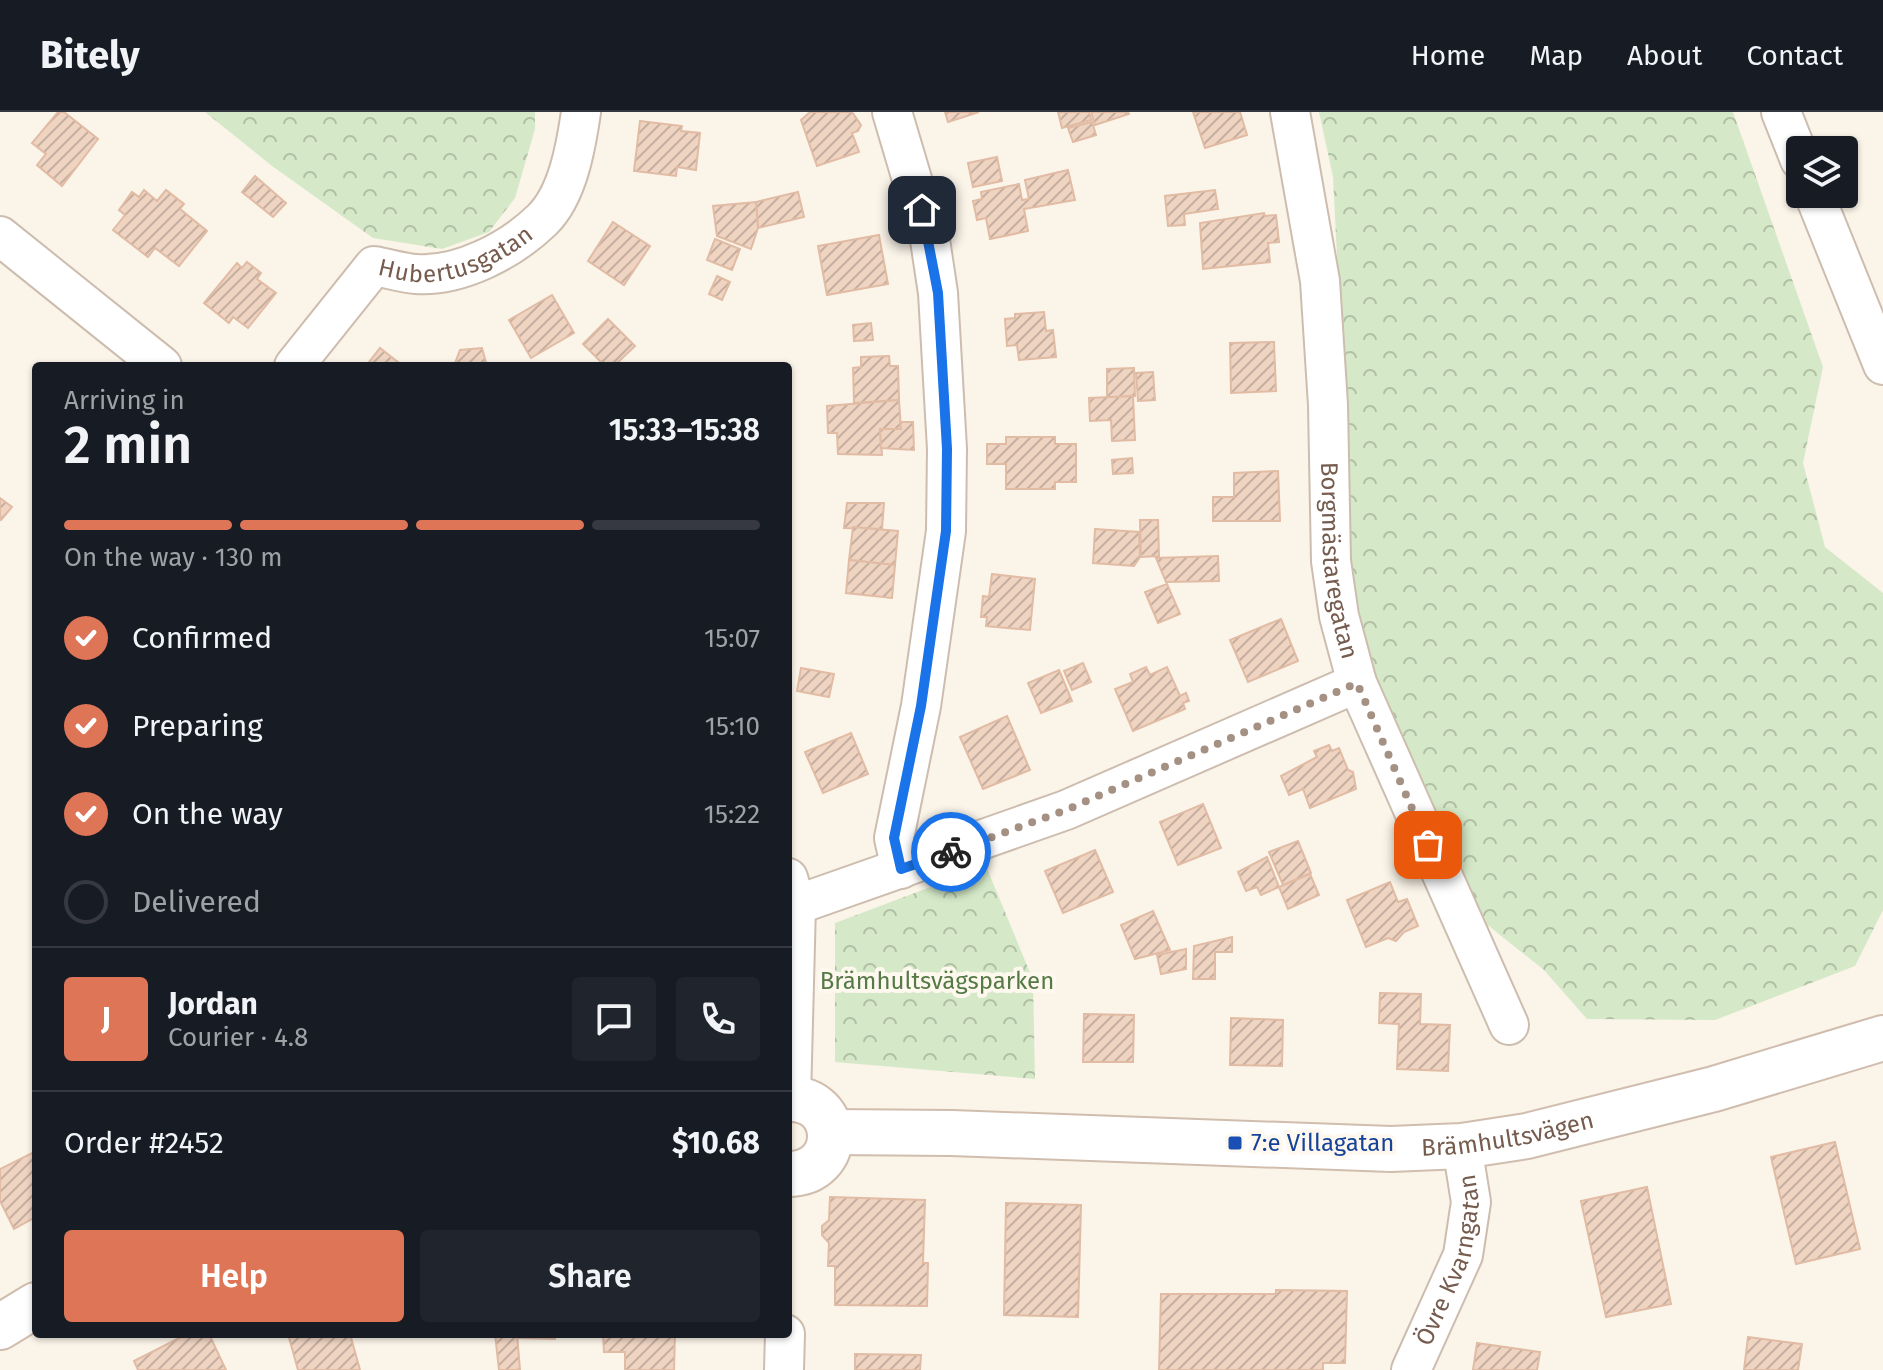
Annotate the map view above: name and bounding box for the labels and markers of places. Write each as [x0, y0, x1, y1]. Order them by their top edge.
pin [888, 176, 956, 244]
pin [1394, 811, 1462, 879]
place label: 7:e Villagatan [1251, 1129, 1394, 1157]
marker: 7:e Villagatan [1226, 1134, 1244, 1152]

